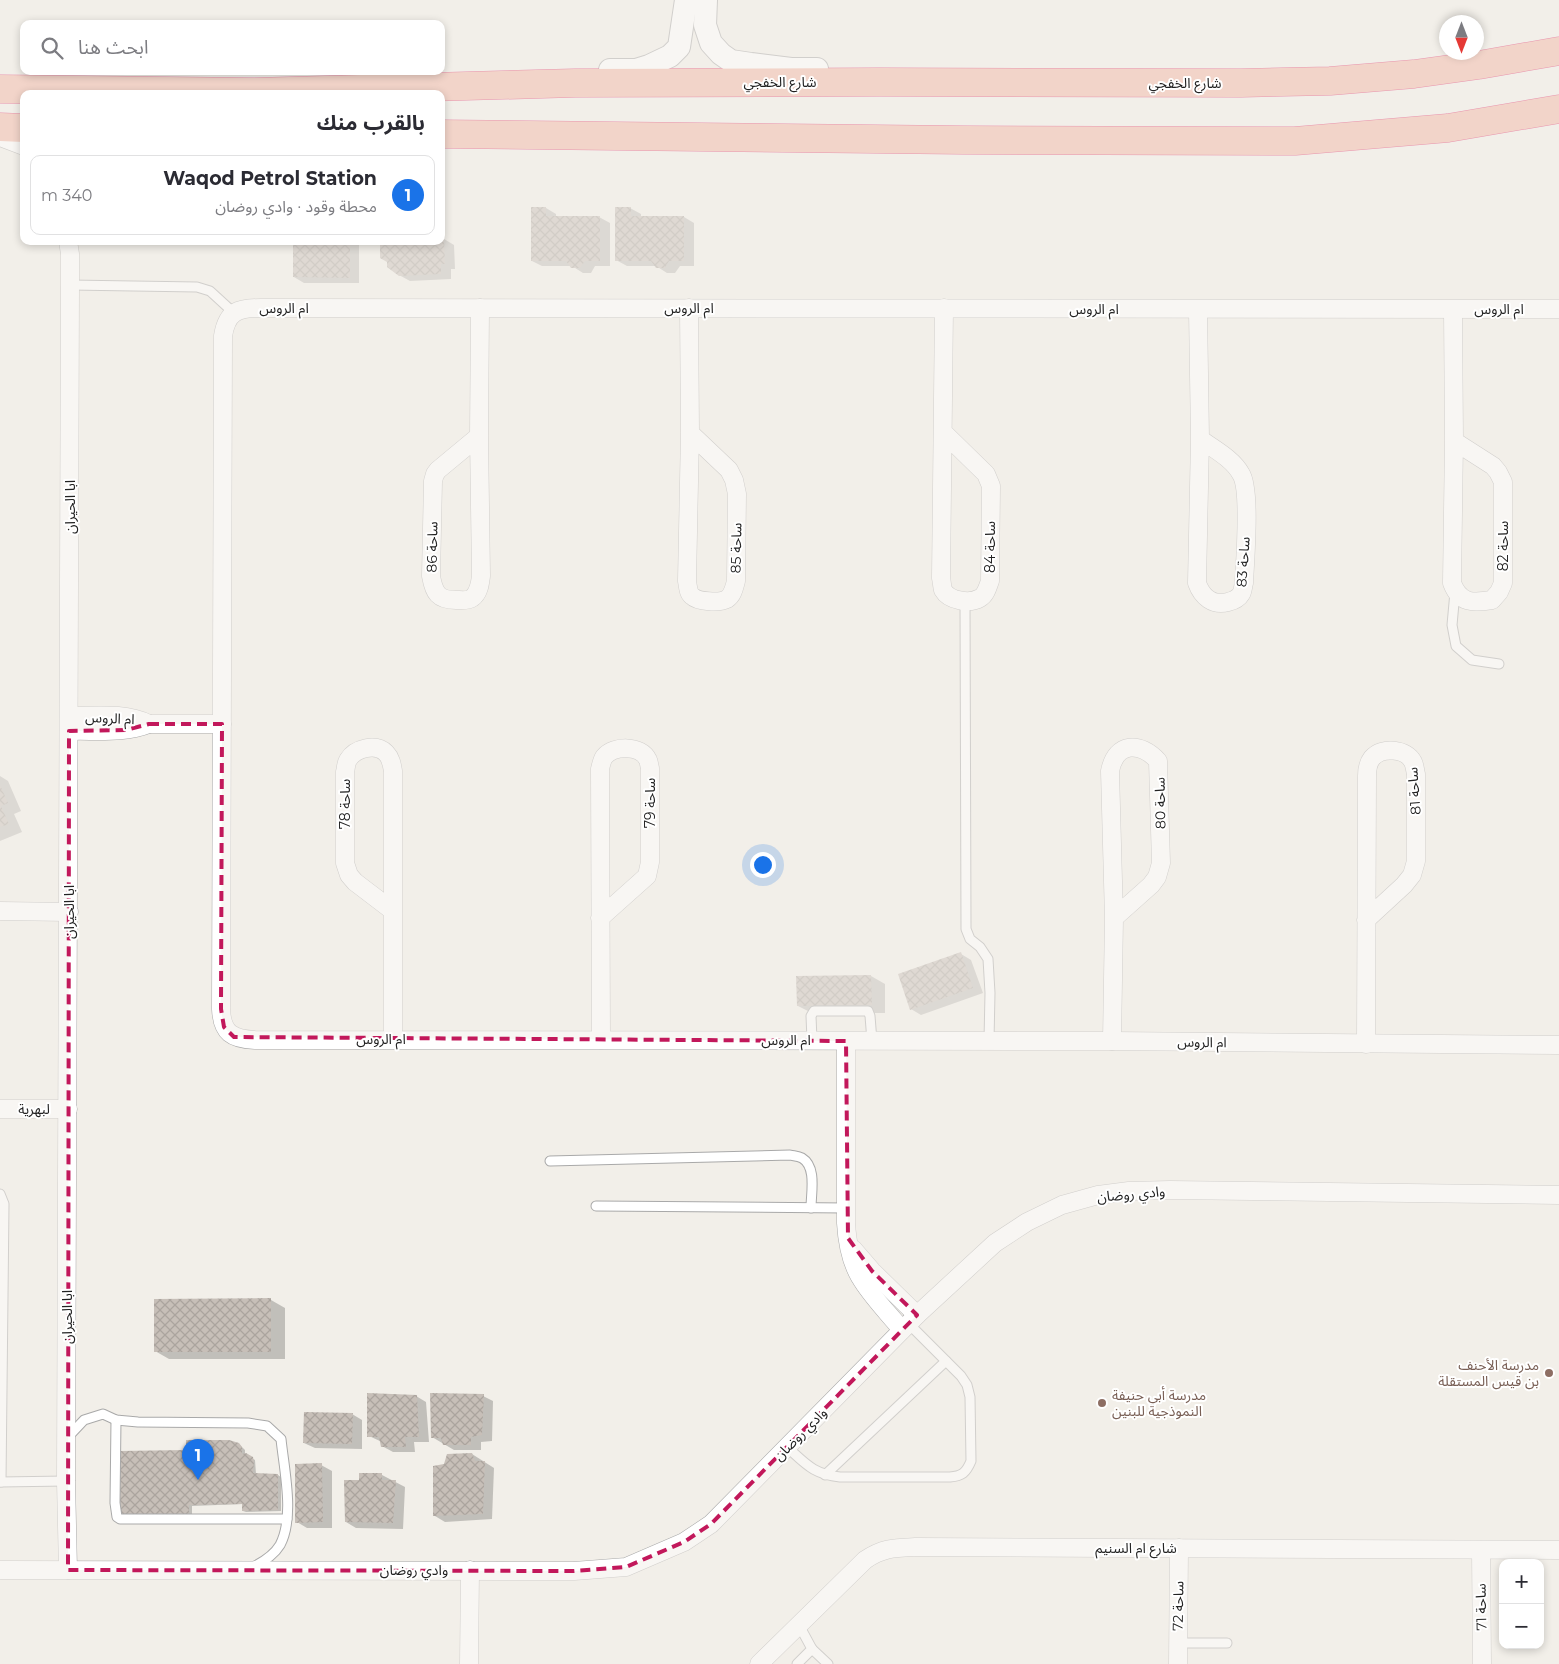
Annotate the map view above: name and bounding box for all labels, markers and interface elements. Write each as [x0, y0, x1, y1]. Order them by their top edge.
north arrow [1439, 15, 1484, 60]
search box [20, 20, 445, 75]
icon: search [38, 34, 66, 62]
text: ابحث هنا [78, 36, 148, 59]
street label: شارع الخفجي [744, 73, 817, 93]
street label: شارع الخفجي [1149, 74, 1222, 94]
text: بالقرب منك [317, 110, 425, 135]
text: Waqod Petrol Station [163, 167, 377, 190]
text: 340 m [41, 186, 92, 205]
text: 1 [405, 186, 411, 205]
text: محطة وقود · وادي روضان [215, 197, 377, 216]
street label: ام الروس [259, 299, 309, 319]
street label: ام الروس [664, 299, 714, 319]
street label: ام الروس [1069, 300, 1119, 320]
street label: ام الروس [1474, 300, 1524, 320]
street label: ابا الحيران [61, 480, 79, 534]
street label: ساحة 86 [423, 521, 441, 573]
street label: ساحة 84 [981, 521, 999, 573]
street label: ساحة 82 [1494, 521, 1512, 571]
street label: ساحة 85 [727, 523, 745, 573]
street label: ساحة 83 [1232, 536, 1254, 588]
street label: ام الروس [85, 708, 135, 730]
street label: ساحة 81 [1403, 767, 1425, 815]
street label: ساحة 80 [1151, 777, 1169, 829]
street label: ساحة 79 [641, 778, 659, 828]
street label: ساحة 78 [336, 779, 354, 829]
your location [750, 852, 776, 878]
street label: ابا الحيران [60, 885, 78, 939]
street label: ام الروس [356, 1030, 406, 1050]
street label: ام الروس [761, 1031, 811, 1051]
street label: ام الروس [1177, 1033, 1227, 1053]
street label: لبهرية [18, 1100, 50, 1118]
street label: وادي روضان [1096, 1182, 1166, 1208]
street label: ابا الحيران [58, 1290, 76, 1344]
place label: مدرسة الأحنف بن قيس المستقلة [1438, 1356, 1539, 1390]
marker: مدرسة الأحنف بن قيس المستقلة [1543, 1367, 1555, 1379]
place label: مدرسة أبي حنيفة النموذجية للبنين [1112, 1386, 1206, 1420]
marker: مدرسة أبي حنيفة النموذجية للبنين [1096, 1397, 1108, 1409]
street label: وادي روضان [769, 1403, 832, 1466]
pin: 1 [182, 1439, 214, 1480]
street label: شارع ام السنيم [1095, 1539, 1177, 1559]
map controls [1499, 1559, 1544, 1649]
button: + [1499, 1559, 1544, 1604]
street label: وادي روضان [380, 1561, 448, 1581]
street label: ساحة 72 [1169, 1581, 1187, 1631]
street label: ساحة 71 [1472, 1583, 1490, 1631]
button: − [1499, 1604, 1544, 1649]

